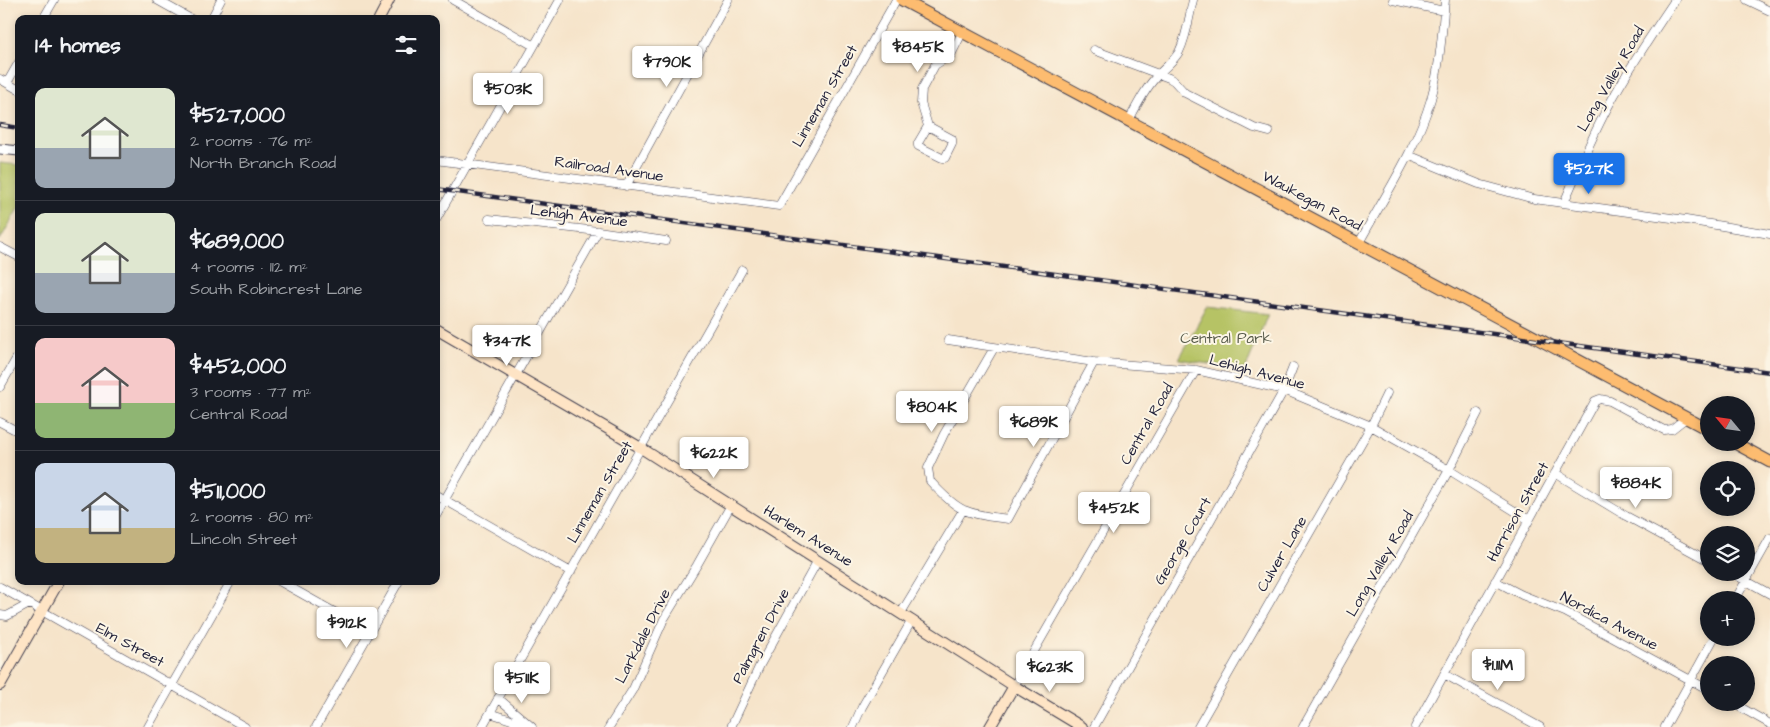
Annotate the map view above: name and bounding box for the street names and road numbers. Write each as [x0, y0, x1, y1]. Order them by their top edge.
street label: Long Valley Road [1572, 22, 1651, 136]
street label: Linneman Street [787, 41, 863, 151]
street label: Railroad Avenue [553, 151, 665, 187]
street label: Waukegan Road [1258, 166, 1366, 237]
street label: Lehigh Avenue [529, 200, 629, 233]
street label: Lehigh Avenue [1207, 349, 1307, 396]
street label: Central Road [1115, 379, 1179, 469]
street label: Linneman Street [562, 437, 638, 547]
street label: Harrison Street [1482, 458, 1554, 566]
street label: George Court [1149, 493, 1217, 589]
street label: Harlem Avenue [759, 500, 857, 572]
street label: Long Valley Road [1341, 507, 1420, 621]
street label: Culver Lane [1252, 512, 1312, 596]
street label: Larkdale Drive [610, 585, 676, 687]
street label: Palmgren Drive [727, 585, 796, 688]
street label: Nordica Avenue [1556, 586, 1662, 656]
street label: Elm Street [92, 618, 168, 672]

